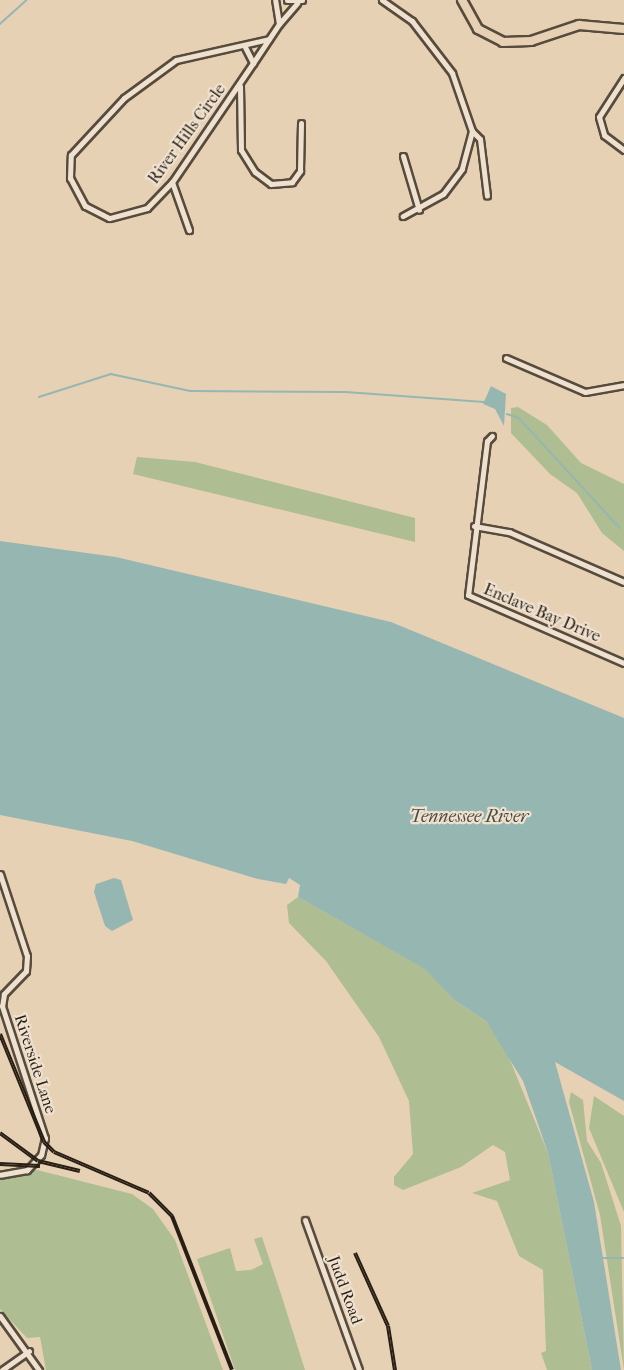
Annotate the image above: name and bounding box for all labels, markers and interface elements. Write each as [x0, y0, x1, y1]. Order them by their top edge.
street label: River Hills Circle [144, 80, 230, 188]
street label: Enclave Bay Drive [481, 580, 603, 646]
water label: Tennessee River [410, 806, 528, 828]
street label: Riverside Lane [10, 1012, 60, 1116]
street label: Judd Road [324, 1253, 366, 1327]

